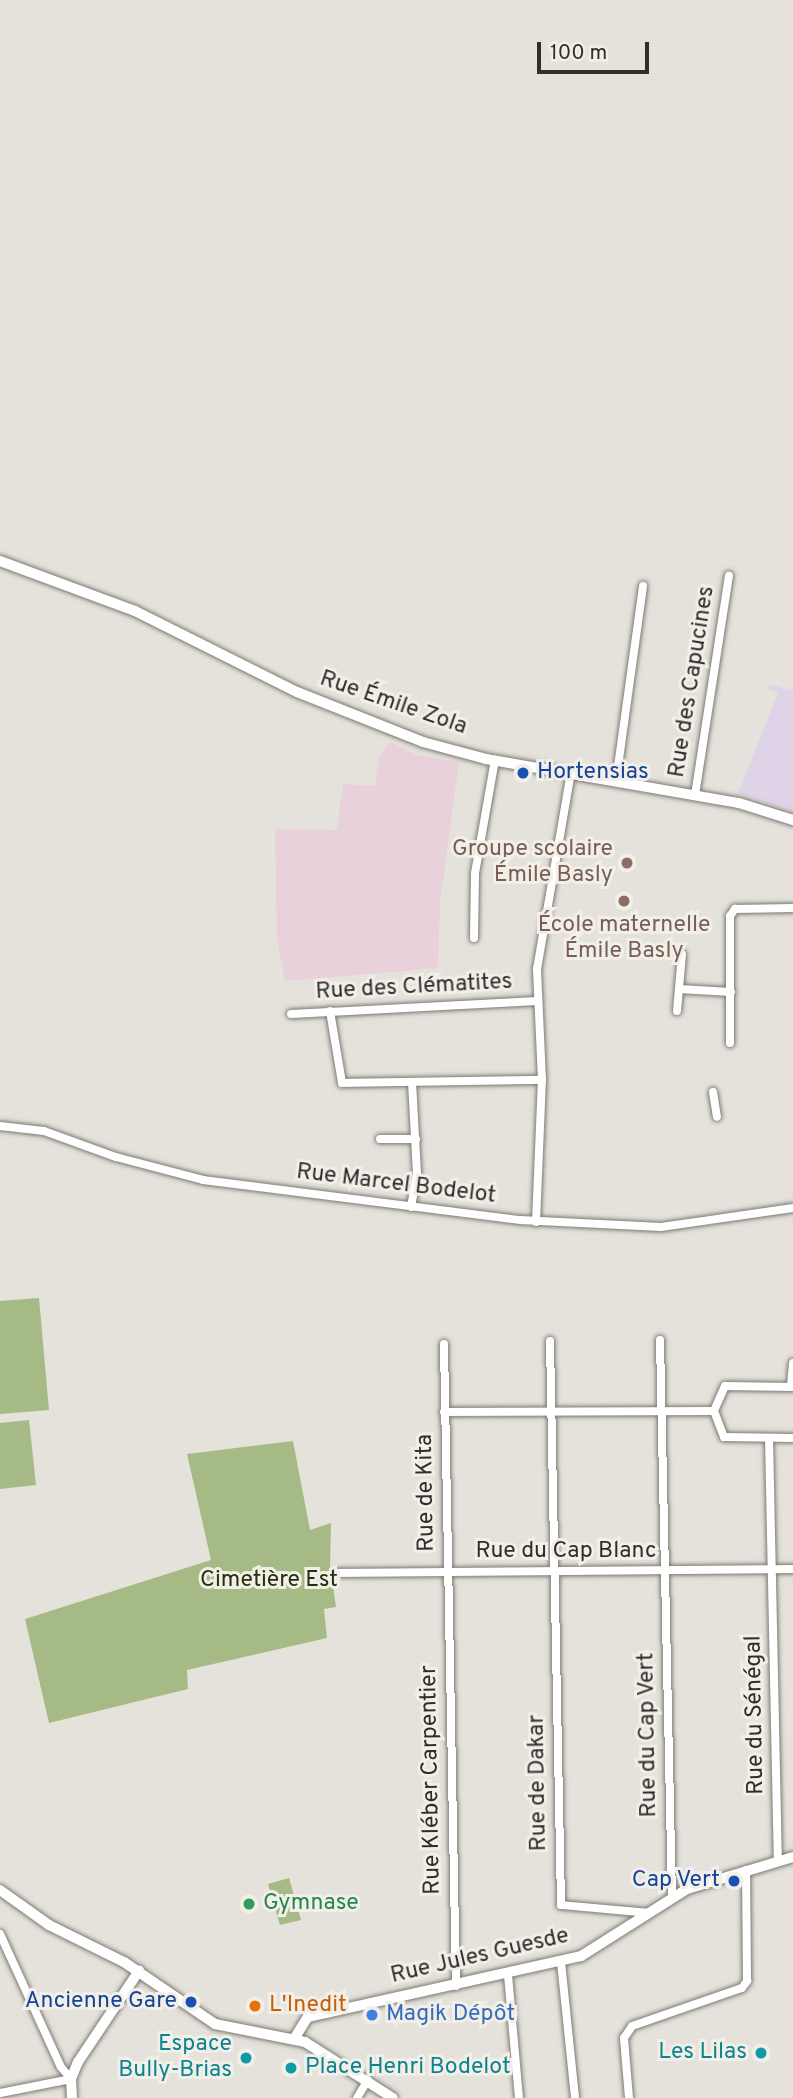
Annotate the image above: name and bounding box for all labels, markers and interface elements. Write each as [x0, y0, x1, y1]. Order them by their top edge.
scale bar [541, 28, 653, 72]
text: 100 m [550, 40, 607, 67]
street label: Rue des Capucines [664, 584, 722, 780]
street label: Rue Émile Zola [316, 666, 470, 742]
place label: Hortensias [537, 759, 649, 787]
marker: Hortensias [515, 765, 531, 781]
place label: Groupe scolaire Émile Basly [452, 836, 613, 890]
marker: Groupe scolaire Émile Basly [619, 855, 635, 871]
marker: École maternelle Émile Basly [616, 893, 632, 909]
place label: École maternelle Émile Basly [538, 912, 710, 966]
street label: Rue des Clématites [315, 969, 513, 1007]
street label: Rue Marcel Bodelot [295, 1159, 497, 1211]
street label: Rue de Kita [412, 1434, 442, 1552]
street label: Rue du Cap Blanc [476, 1538, 656, 1566]
park label: Cimetière Est [200, 1567, 338, 1595]
street label: Rue du Sénégal [741, 1635, 771, 1795]
street label: Rue du Cap Vert [634, 1652, 664, 1818]
street label: Rue Kléber Carpentier [416, 1665, 448, 1895]
street label: Rue de Dakar [524, 1714, 554, 1852]
place label: Cap Vert [631, 1867, 720, 1895]
marker: Cap Vert [726, 1873, 742, 1889]
place label: Gymnase [263, 1890, 359, 1918]
marker: Gymnase [241, 1896, 257, 1912]
street label: Rue Jules Guesde [388, 1923, 572, 1991]
place label: Ancienne Gare [25, 1988, 177, 2016]
place label: L'Inedit [269, 1992, 347, 2020]
marker: Ancienne Gare [183, 1994, 199, 2010]
marker: L'Inedit [247, 1998, 263, 2014]
place label: Magik Dépôt [386, 2001, 515, 2029]
marker: Magik Dépôt [364, 2007, 380, 2023]
place label: Espace Bully-Brias [118, 2031, 232, 2085]
place label: Les Lilas [658, 2039, 747, 2067]
marker: Les Lilas [753, 2045, 769, 2061]
marker: Espace Bully-Brias [238, 2050, 254, 2066]
place label: Place Henri Bodelot [305, 2054, 511, 2082]
marker: Place Henri Bodelot [283, 2060, 299, 2076]

